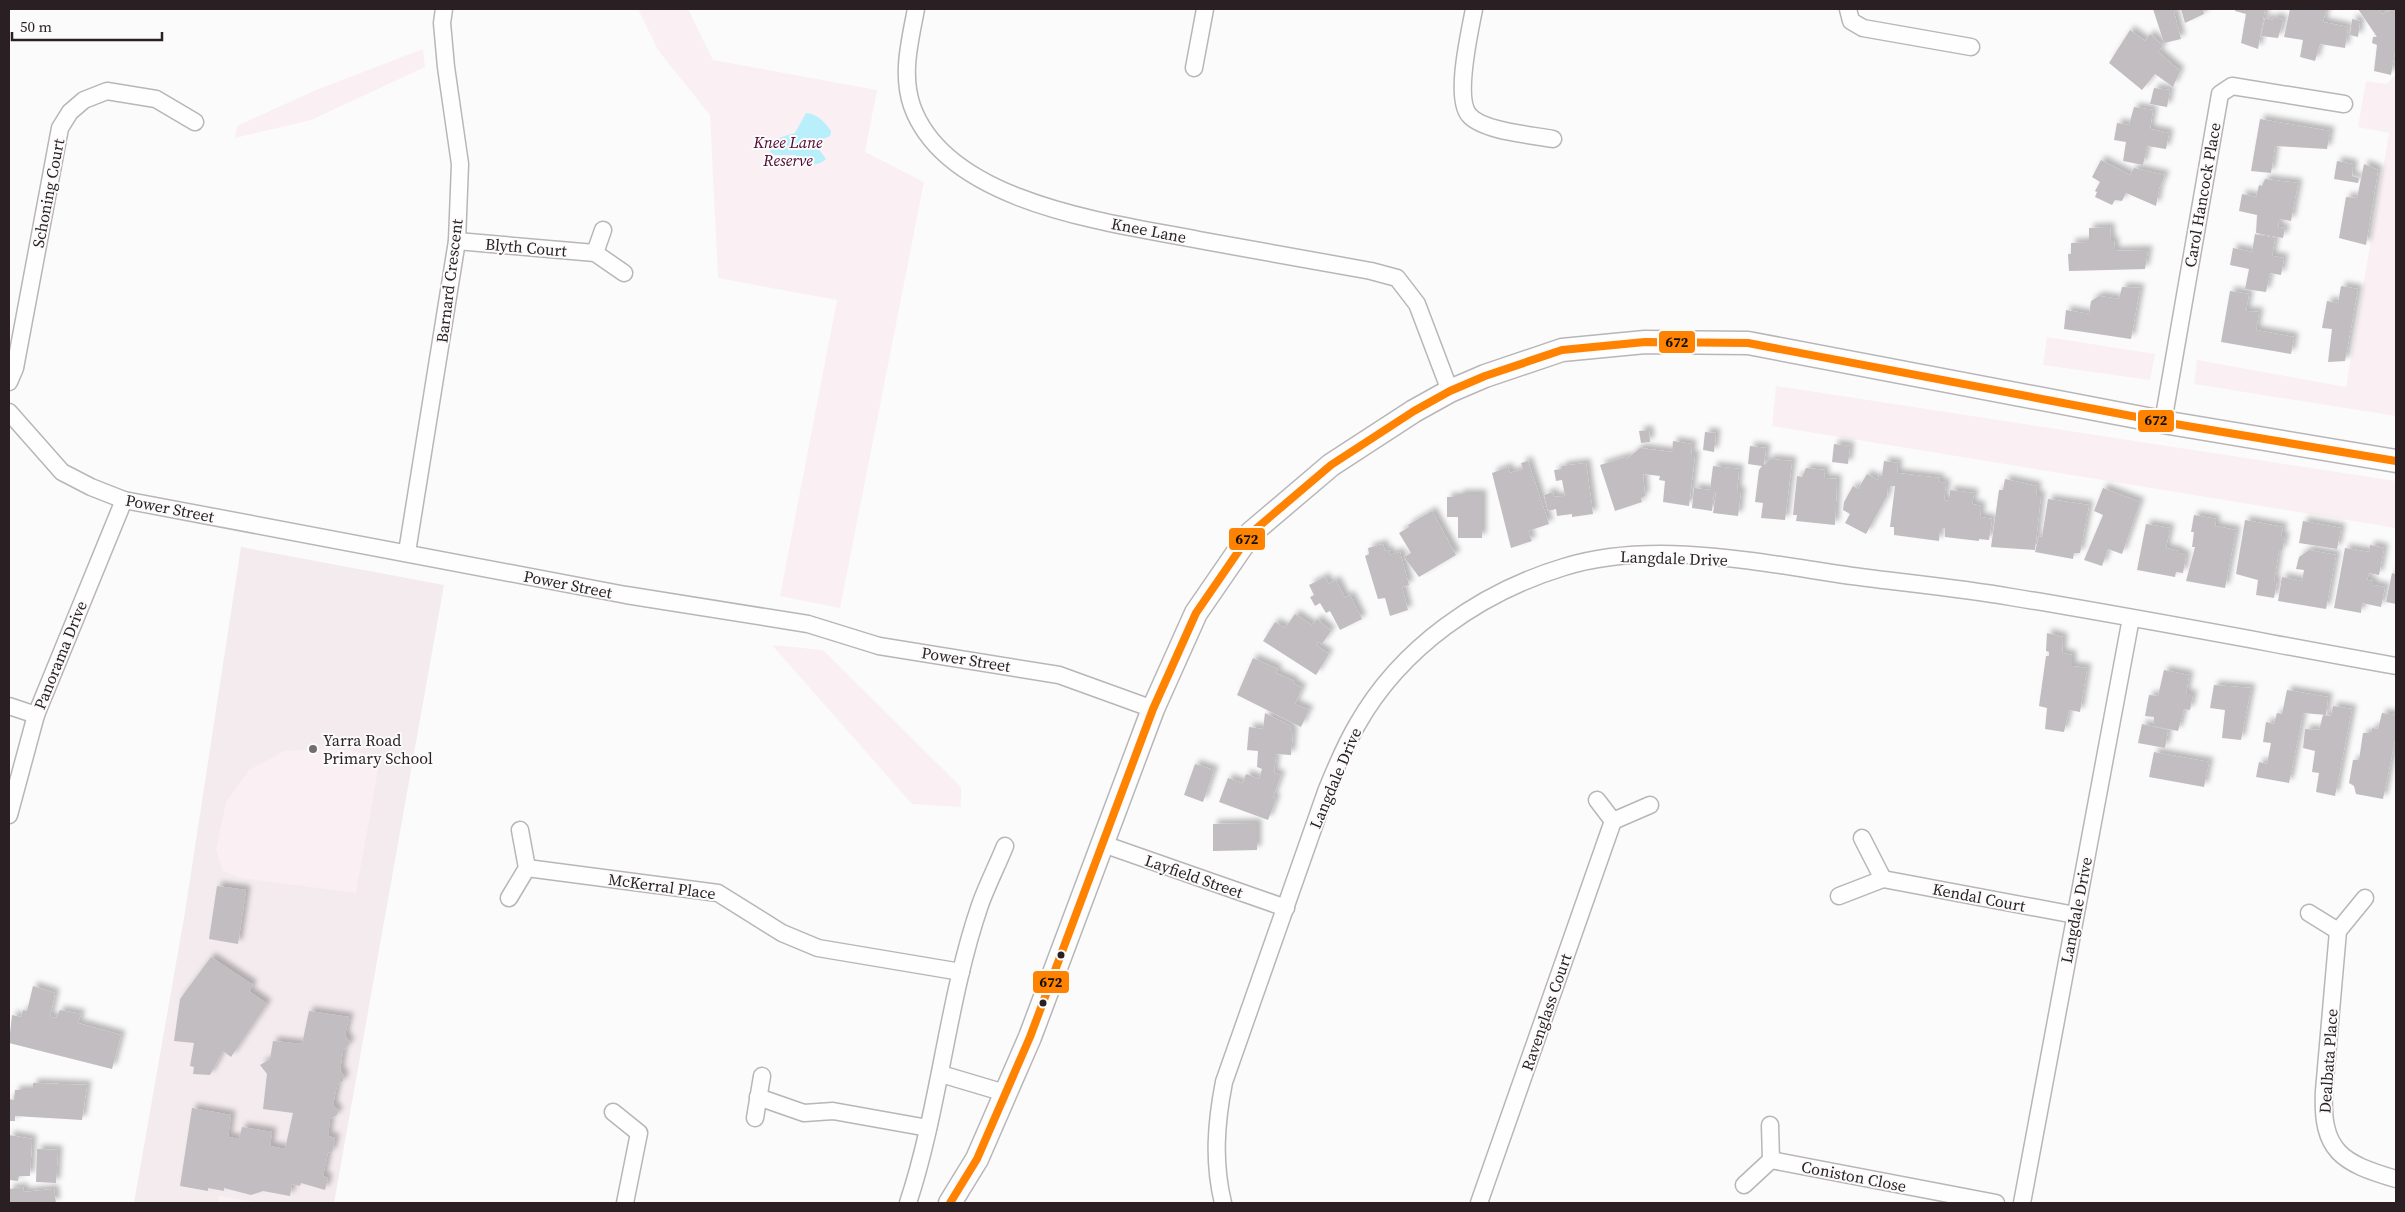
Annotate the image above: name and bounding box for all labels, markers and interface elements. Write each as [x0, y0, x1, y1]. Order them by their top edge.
scale bar [12, 10, 162, 42]
text: 50 m [20, 16, 52, 37]
street label: Carol Hancock Place [2178, 121, 2226, 269]
park label: Knee Lane Reserve [752, 131, 823, 171]
street label: Schoning Court [27, 136, 70, 249]
street label: Knee Lane [1110, 212, 1188, 248]
street label: Barnard Crescent [430, 217, 468, 344]
street label: Blyth Court [484, 232, 568, 262]
line badge: 672 [1658, 330, 1696, 354]
text: 672 [1666, 332, 1689, 352]
line badge: 672 [2137, 409, 2175, 433]
text: 672 [2145, 410, 2168, 430]
street label: Power Street [124, 489, 217, 528]
line badge: 672 [1228, 527, 1266, 551]
text: 672 [1236, 529, 1259, 549]
street label: Langdale Drive [1620, 545, 1728, 571]
street label: Power Street [522, 565, 615, 604]
street label: Panorama Drive [28, 597, 92, 713]
street label: Power Street [920, 641, 1013, 677]
street label: Langdale Drive [1304, 724, 1366, 832]
place label: Yarra Road Primary School [323, 729, 433, 769]
marker: Yarra Road Primary School [307, 743, 319, 755]
street label: Layfield Street [1142, 849, 1247, 903]
street label: Langdale Drive [2055, 855, 2097, 965]
street label: McKerral Place [607, 868, 717, 904]
street label: Kendal Court [1931, 877, 2028, 917]
unlabelled marker [1056, 950, 1066, 960]
street label: Ravenglass Court [1516, 950, 1577, 1074]
line badge: 672 [1032, 970, 1070, 994]
text: 672 [1040, 972, 1063, 992]
unlabelled marker [1038, 998, 1048, 1008]
street label: Dealbata Place [2313, 1008, 2343, 1114]
street label: Coniston Close [1800, 1155, 1908, 1197]

